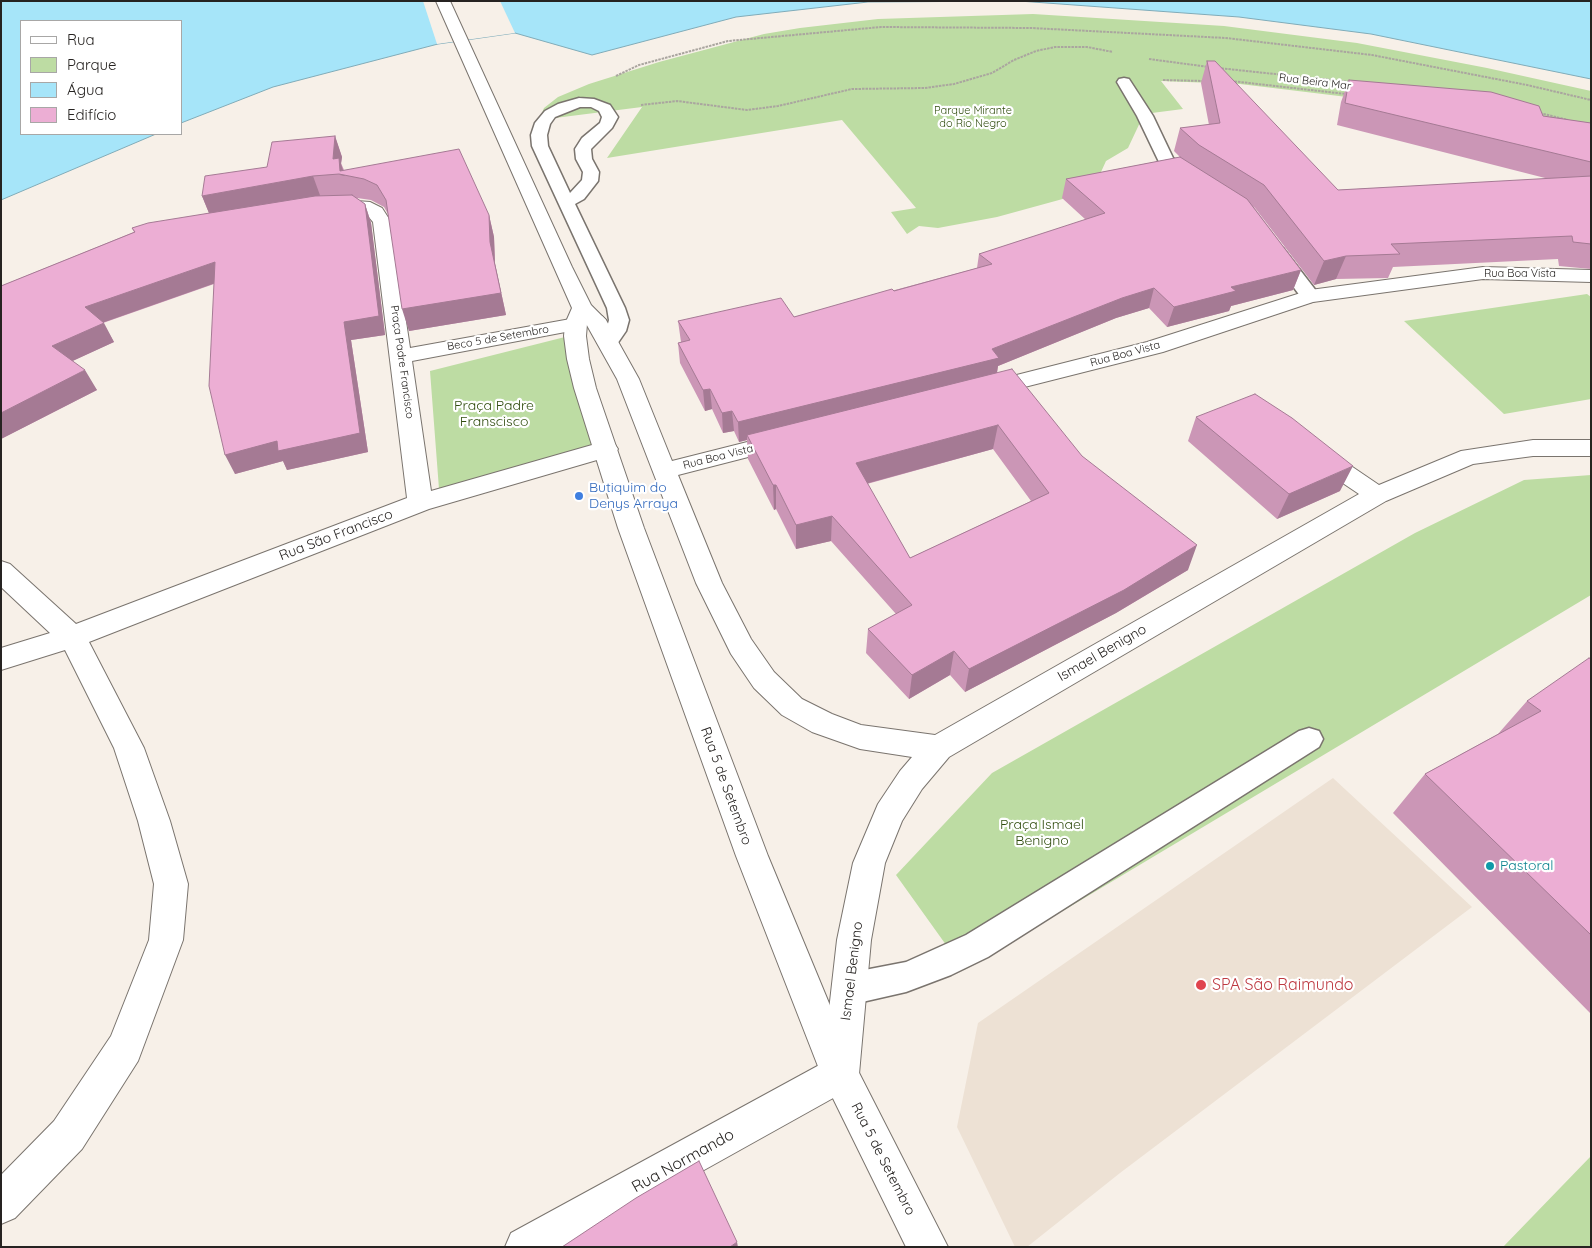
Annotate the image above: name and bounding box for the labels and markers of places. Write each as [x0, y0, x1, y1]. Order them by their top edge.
place label: Butiquim do Denys Arraya [589, 480, 678, 512]
marker: Butiquim do Denys Arraya [573, 490, 585, 502]
place label: Pastoral [1500, 858, 1553, 874]
marker: Pastoral [1484, 860, 1496, 872]
place label: SPA São Raimundo [1212, 975, 1354, 995]
marker: SPA São Raimundo [1194, 978, 1208, 992]

